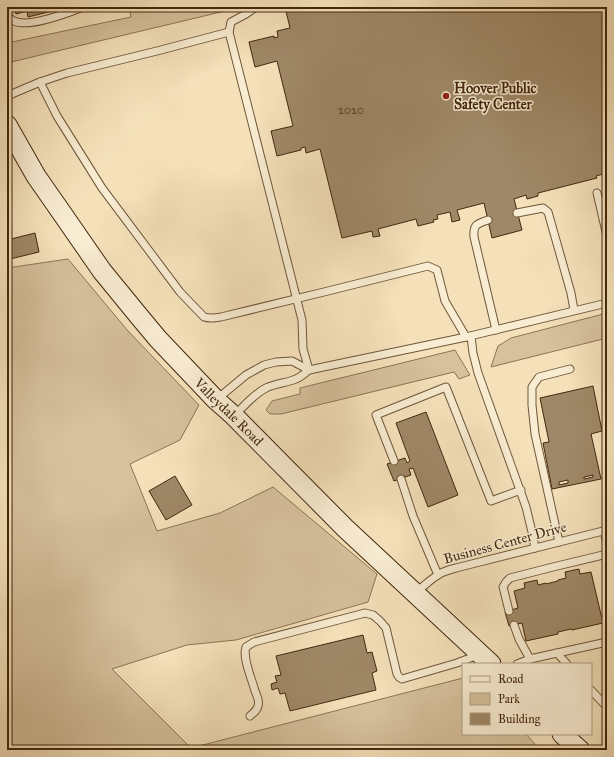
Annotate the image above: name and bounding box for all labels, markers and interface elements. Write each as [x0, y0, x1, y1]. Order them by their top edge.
place label: Hoover Public Safety Center [454, 80, 537, 114]
marker: Hoover Public Safety Center [441, 91, 451, 101]
house number: 2020 [338, 103, 364, 117]
street label: Valleydale Road [190, 374, 267, 449]
street label: Business Center Drive [442, 518, 569, 568]
legend [462, 663, 592, 735]
text: Road [498, 672, 524, 686]
text: Park [498, 692, 520, 706]
text: Building [498, 712, 541, 727]

